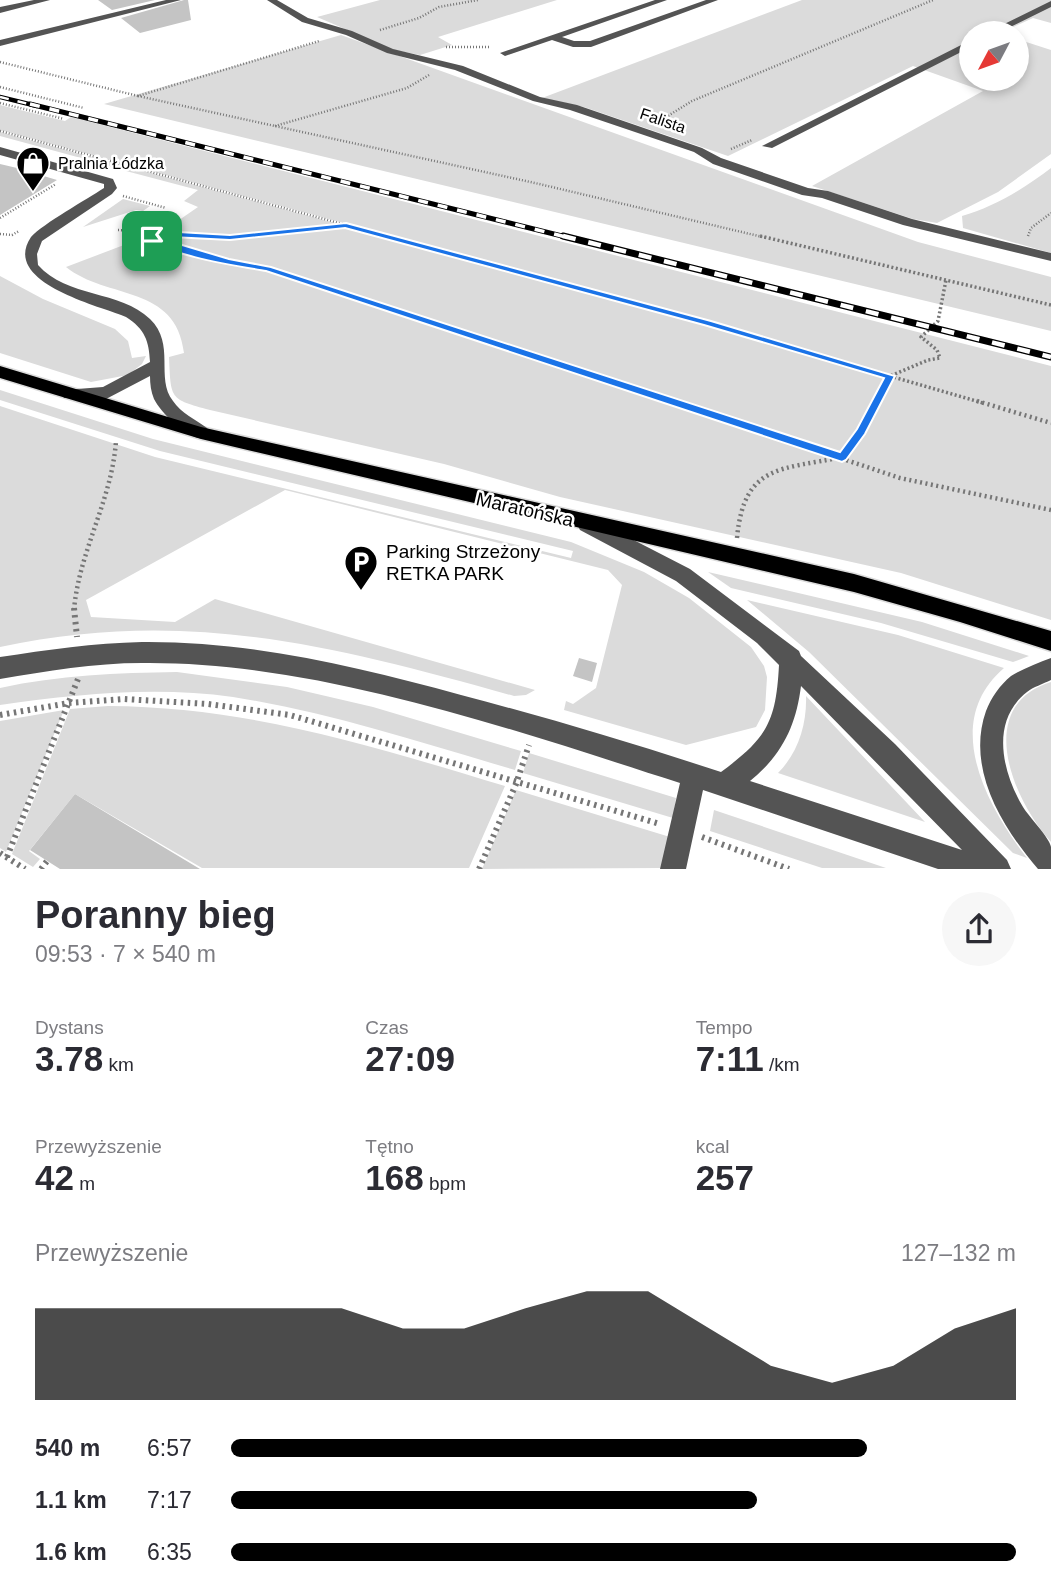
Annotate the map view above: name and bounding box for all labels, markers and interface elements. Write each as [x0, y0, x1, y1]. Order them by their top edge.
north arrow [959, 21, 1029, 91]
map controls [959, 21, 1029, 91]
street label: Falista [638, 105, 688, 136]
shop icon: Pralnia Łódzka [14, 144, 52, 193]
place label: Pralnia Łódzka [58, 155, 164, 172]
pin [122, 211, 182, 271]
icon: arrive [133, 222, 171, 260]
street label: Maratońska [474, 488, 576, 531]
place label: Parking Strzeżony RETKA PARK [386, 541, 541, 584]
parking icon: Parking Strzeżony RETKA PARK [342, 543, 380, 592]
button: share [942, 892, 1016, 966]
text: Poranny bieg [35, 894, 276, 936]
text: 09:53 · 7 × 540 m [35, 941, 216, 967]
text: Dystans [35, 1017, 104, 1038]
text: Czas [365, 1017, 409, 1038]
text: Tempo [696, 1017, 753, 1038]
text: 3.78 [35, 1039, 103, 1078]
text: 27:09 [365, 1039, 455, 1078]
text: 7:11 [696, 1039, 764, 1078]
text: km [103, 1054, 134, 1075]
text: /km [764, 1054, 800, 1075]
text: Przewyższenie [35, 1136, 162, 1157]
text: Tętno [365, 1136, 414, 1157]
text: kcal [696, 1136, 729, 1157]
text: 42 [35, 1158, 74, 1197]
text: 168 [365, 1158, 424, 1197]
text: 257 [696, 1158, 754, 1197]
text: m [74, 1173, 95, 1194]
text: bpm [424, 1173, 466, 1194]
text: Przewyższenie [35, 1240, 188, 1266]
text: 127–132 m [901, 1240, 1016, 1266]
text: 540 m [35, 1435, 100, 1461]
text: 6:57 [147, 1435, 192, 1461]
text: 1.1 km [35, 1487, 107, 1513]
text: 7:17 [147, 1487, 192, 1513]
text: 1.6 km [35, 1539, 107, 1565]
text: 6:35 [147, 1539, 192, 1565]

